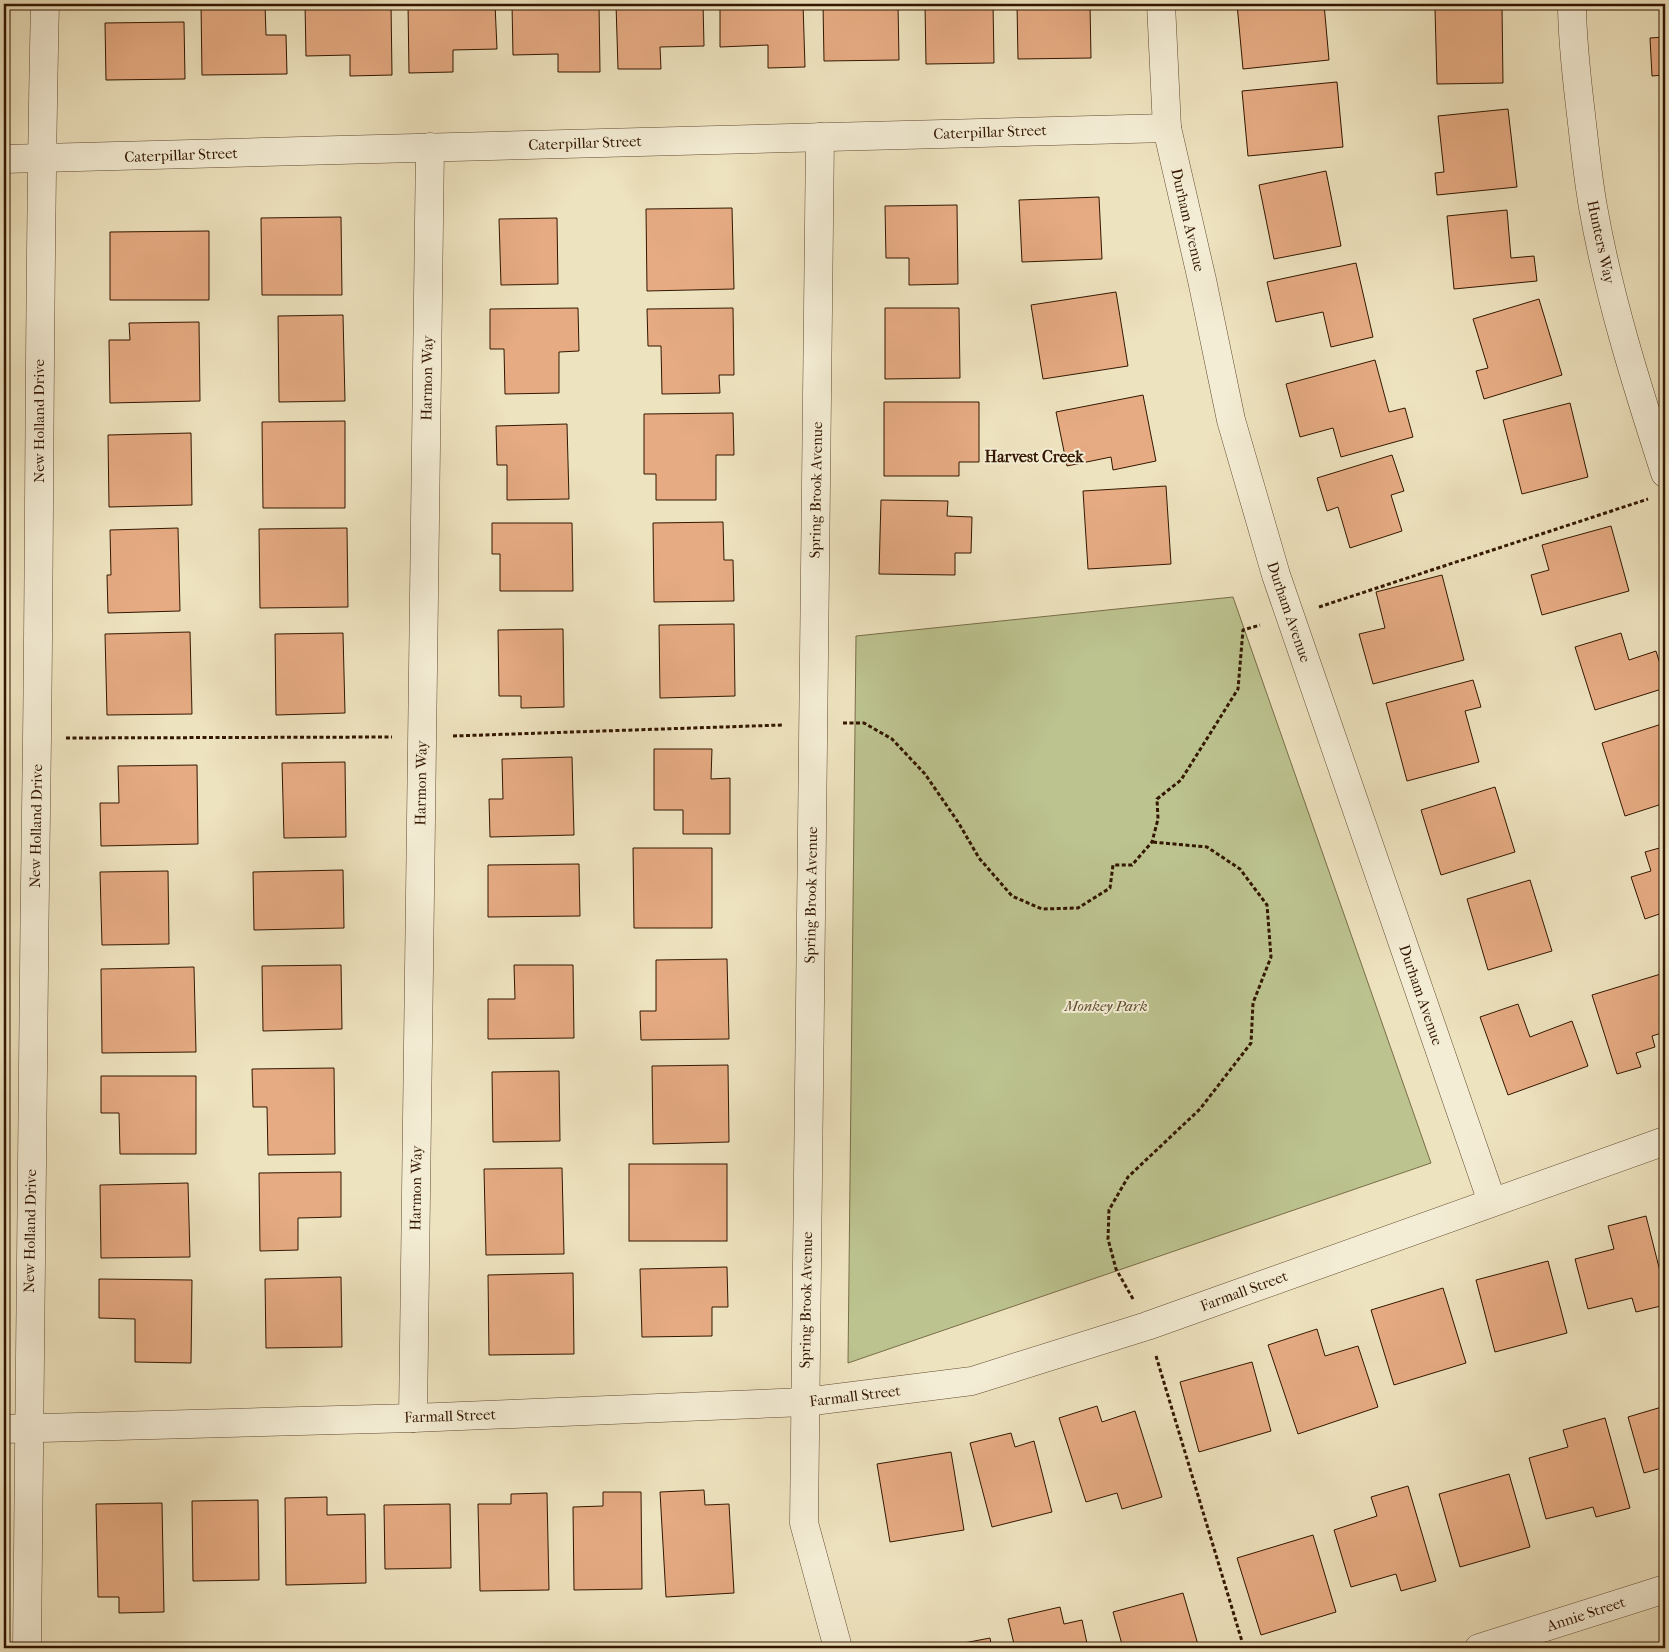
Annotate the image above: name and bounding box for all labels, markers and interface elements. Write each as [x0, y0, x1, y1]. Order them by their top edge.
street label: Caterpillar Street [933, 121, 1048, 143]
street label: Caterpillar Street [528, 132, 643, 154]
street label: Caterpillar Street [124, 144, 239, 166]
street label: Durham Avenue [1167, 166, 1209, 274]
street label: Hunters Way [1583, 199, 1619, 286]
street label: Harmon Way [417, 334, 437, 421]
street label: New Holland Drive [30, 358, 48, 483]
street label: Spring Brook Avenue [806, 421, 826, 559]
district label: Harvest Creek [985, 447, 1084, 466]
street label: Durham Avenue [1263, 559, 1315, 665]
street label: Harmon Way [411, 739, 431, 826]
street label: New Holland Drive [26, 763, 46, 888]
street label: Spring Brook Avenue [801, 826, 821, 964]
street label: Durham Avenue [1395, 942, 1447, 1048]
park label: Monkey Park [1063, 997, 1148, 1015]
street label: Harmon Way [406, 1144, 426, 1231]
street label: New Holland Drive [20, 1168, 40, 1293]
street label: Spring Brook Avenue [796, 1231, 816, 1369]
street label: Farmall Street [1198, 1267, 1291, 1315]
street label: Farmall Street [808, 1381, 902, 1411]
street label: Farmall Street [404, 1405, 497, 1427]
street label: Annie Street [1543, 1593, 1628, 1635]

